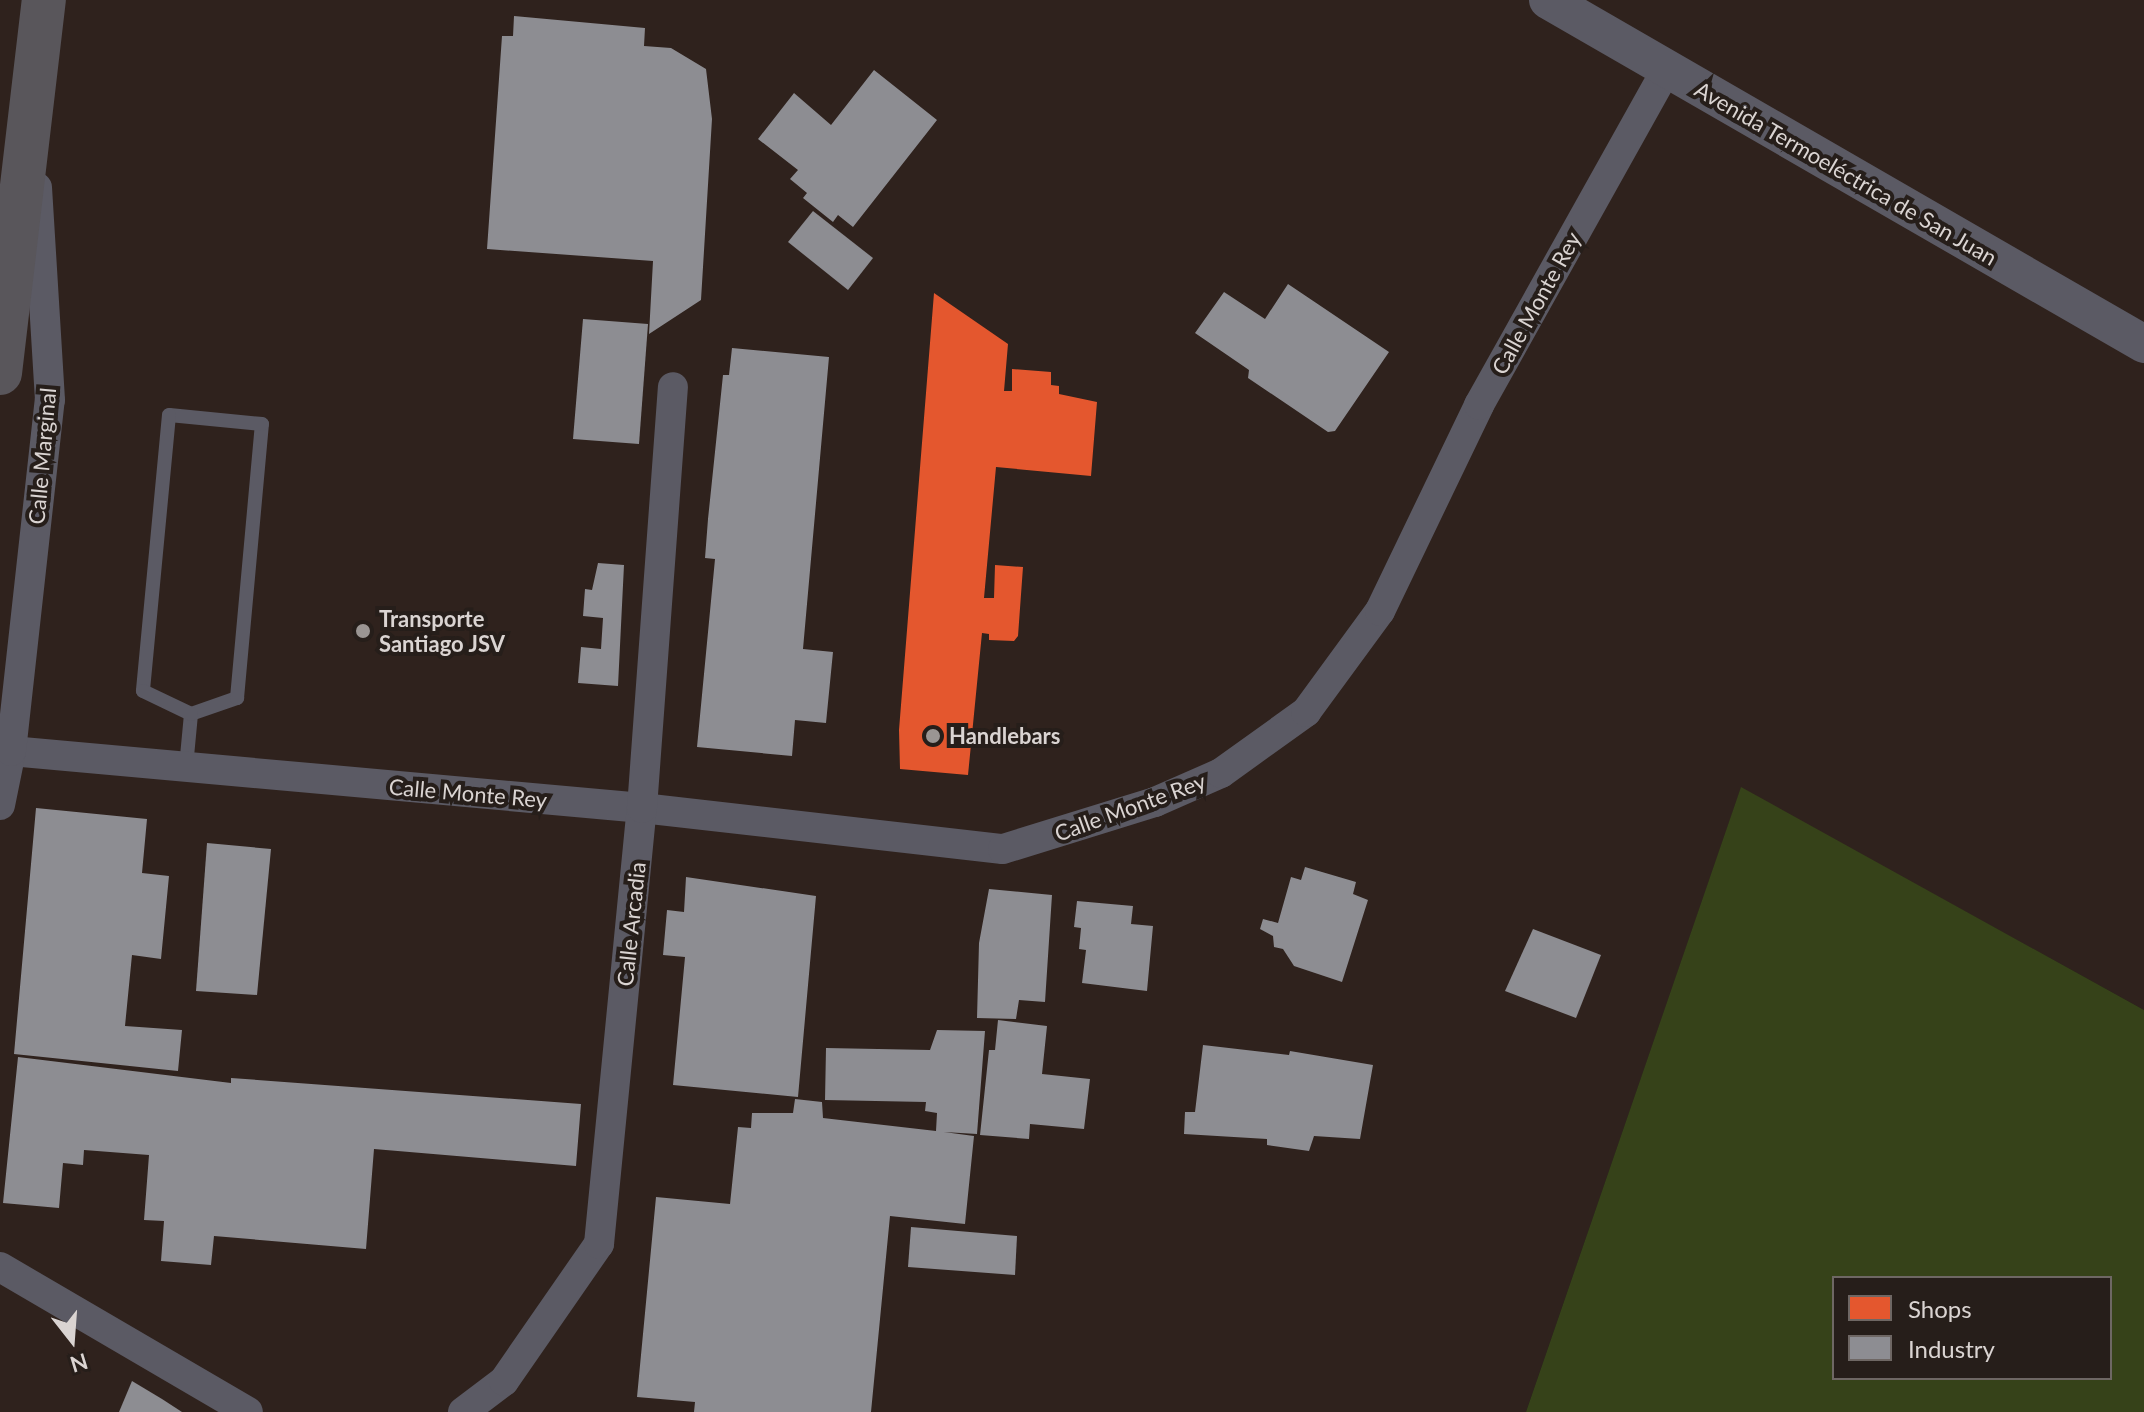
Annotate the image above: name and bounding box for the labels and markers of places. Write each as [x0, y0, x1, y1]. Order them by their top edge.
place label: Transporte Santiago JSV [379, 605, 506, 656]
marker: Transporte Santiago JSV [354, 622, 372, 640]
place label: Handlebars [949, 723, 1060, 749]
marker: Handlebars [924, 727, 942, 745]

